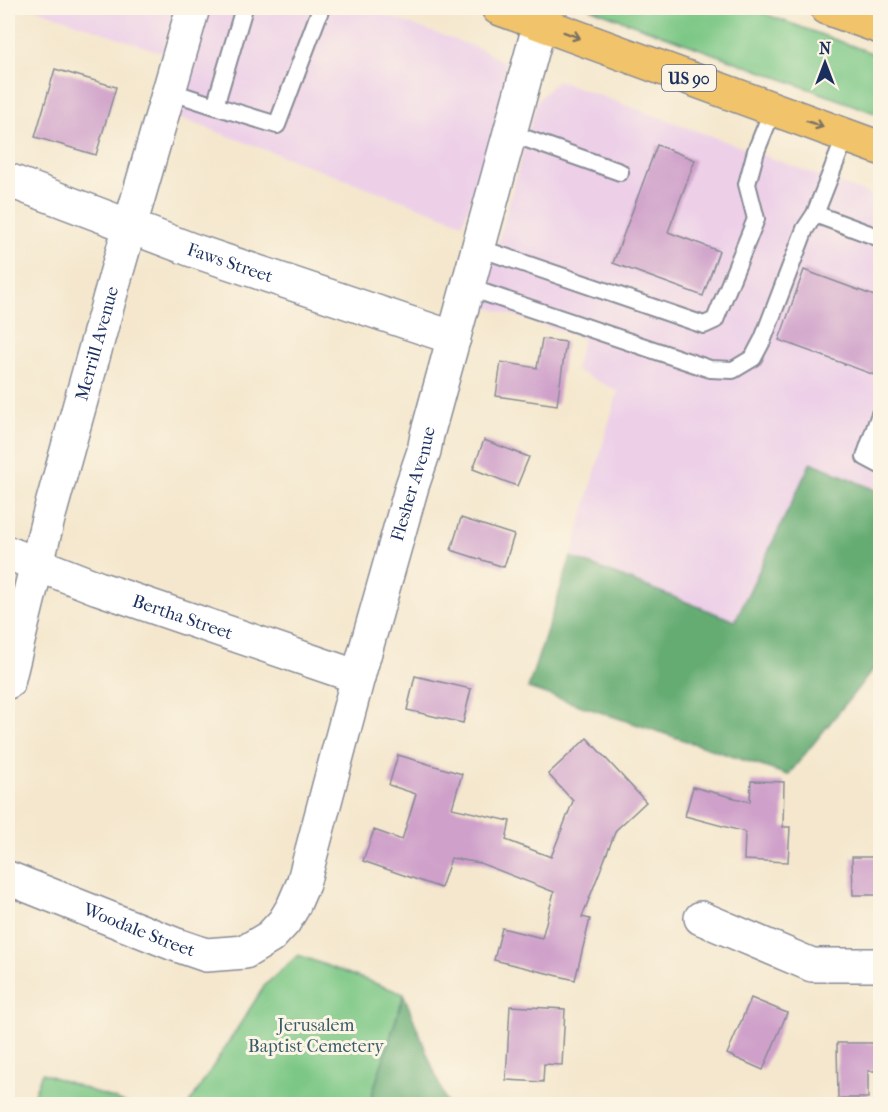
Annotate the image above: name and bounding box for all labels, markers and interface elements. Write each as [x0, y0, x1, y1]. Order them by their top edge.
one-way arrow [563, 30, 581, 41]
north arrow [795, 33, 855, 93]
text: N [819, 39, 832, 58]
road number: US 90 [662, 65, 716, 91]
one-way arrow [805, 119, 824, 130]
street label: Faws Street [185, 239, 276, 287]
street label: Merrill Avenue [71, 284, 123, 403]
street label: Flesher Avenue [386, 424, 439, 544]
street label: Bertha Street [130, 590, 236, 644]
street label: Woodale Street [79, 898, 198, 961]
park label: Jerusalem Baptist Cemetery [248, 1015, 385, 1057]

